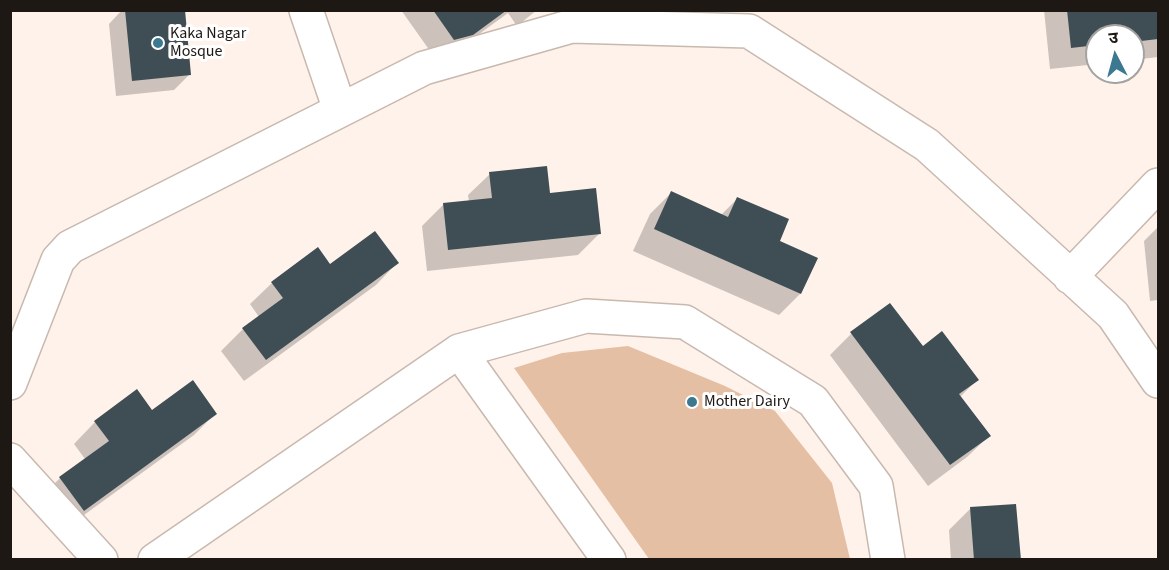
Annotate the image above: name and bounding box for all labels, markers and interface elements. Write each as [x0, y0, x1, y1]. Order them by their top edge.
place label: Kaka Nagar Mosque [170, 24, 246, 62]
north arrow [1085, 24, 1145, 84]
text: उ [1108, 27, 1119, 50]
marker: Kaka Nagar Mosque [151, 36, 165, 50]
place label: Mother Dairy [704, 392, 790, 412]
marker: Mother Dairy [685, 395, 699, 409]

